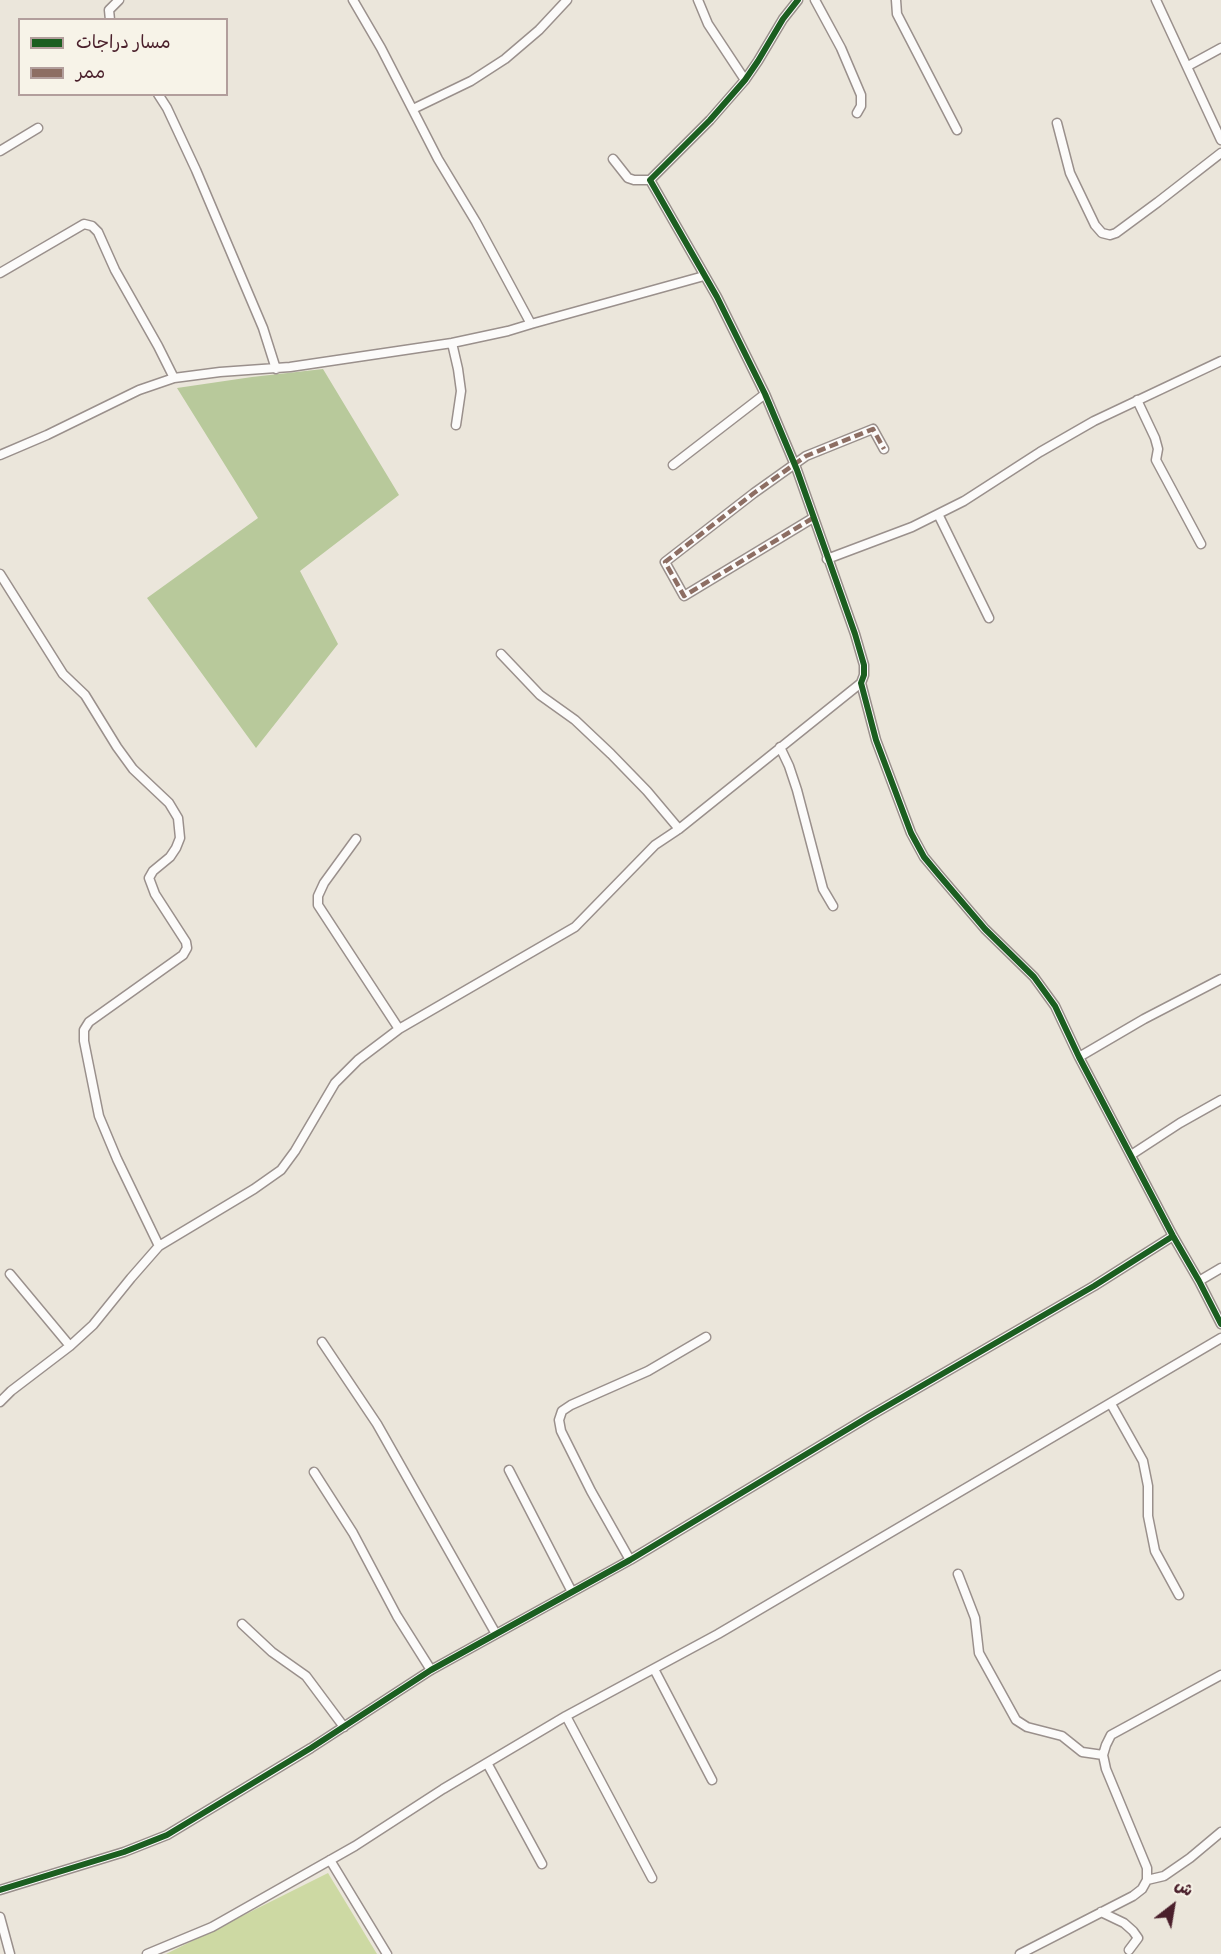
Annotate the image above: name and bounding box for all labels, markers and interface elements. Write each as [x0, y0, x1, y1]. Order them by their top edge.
legend [18, 18, 228, 96]
text: مسار دراجات [76, 34, 171, 55]
text: ممر [76, 64, 105, 85]
north arrow [1143, 1876, 1203, 1936]
text: ش [1170, 1877, 1195, 1903]

